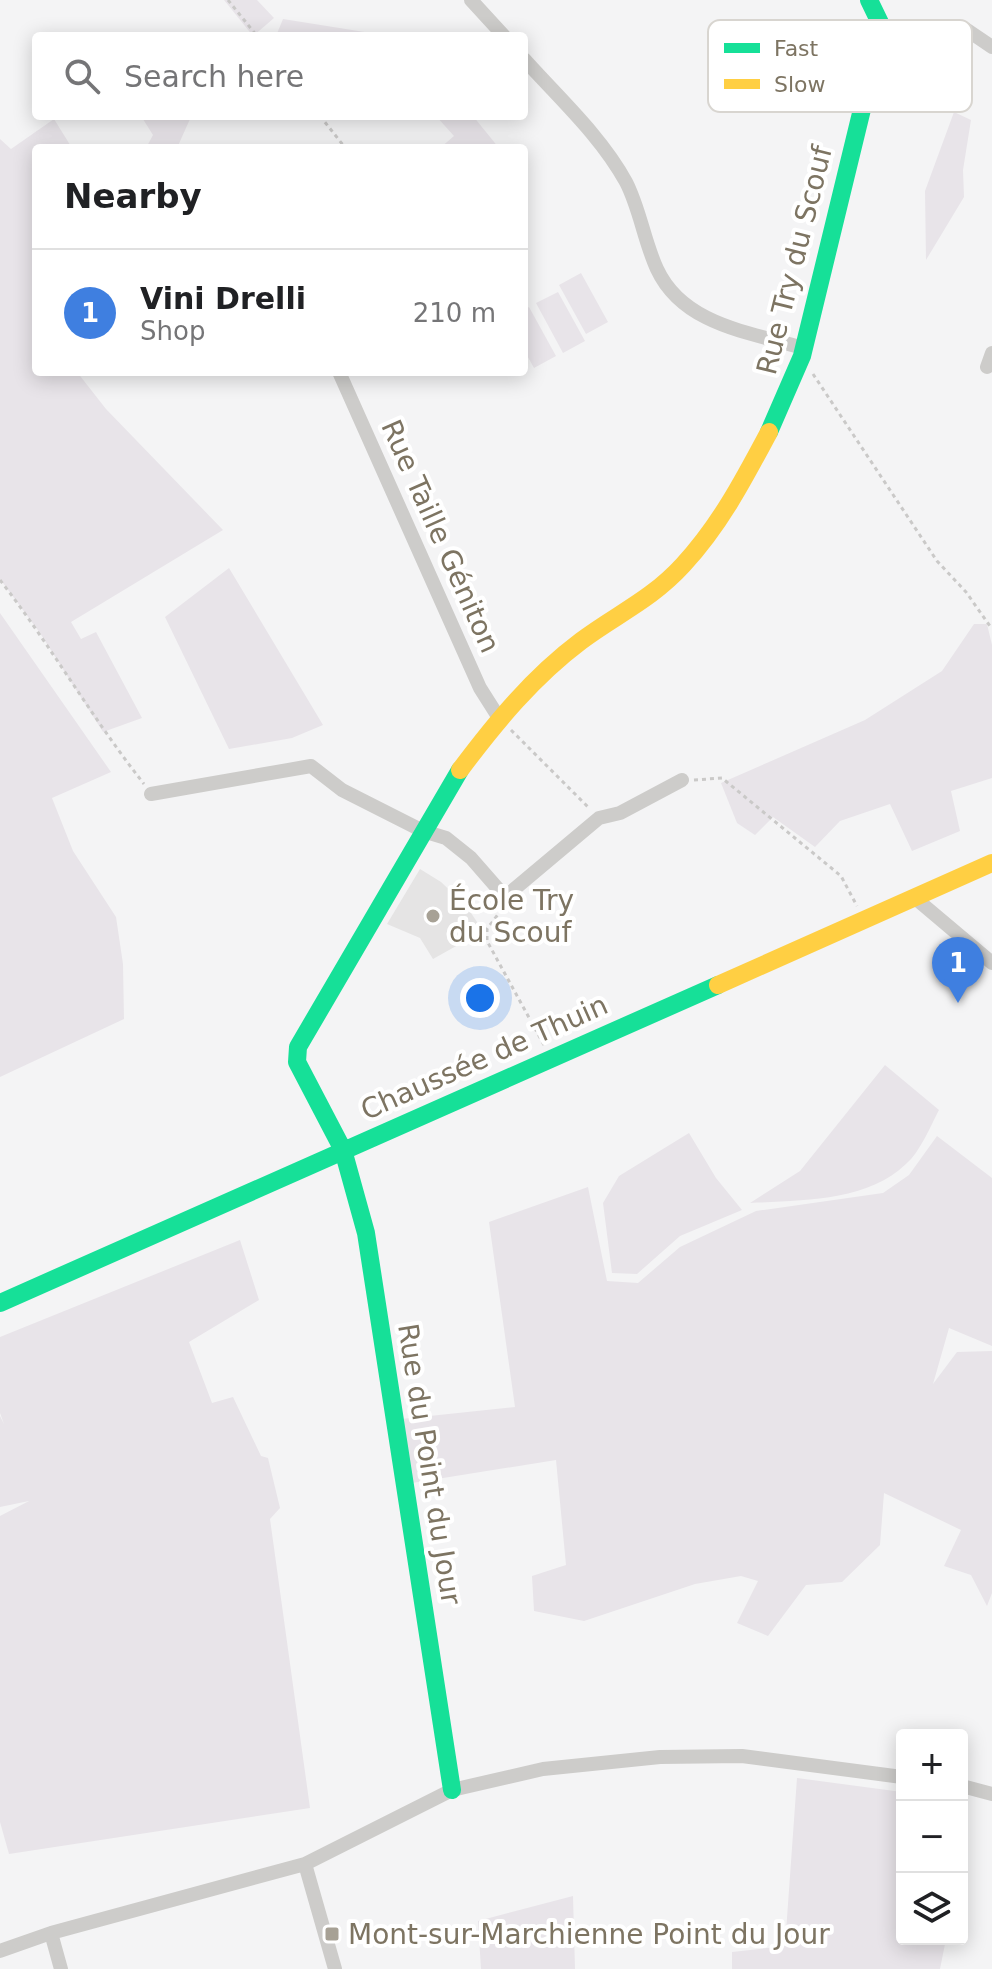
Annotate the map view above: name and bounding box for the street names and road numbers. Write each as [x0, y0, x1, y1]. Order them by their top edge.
street label: Rue Try du Scouf [750, 141, 839, 378]
street label: Rue Taille Géniton [374, 415, 507, 658]
street label: Chaussée de Thuin [356, 988, 613, 1127]
street label: Rue du Point du Jour [391, 1321, 468, 1607]

